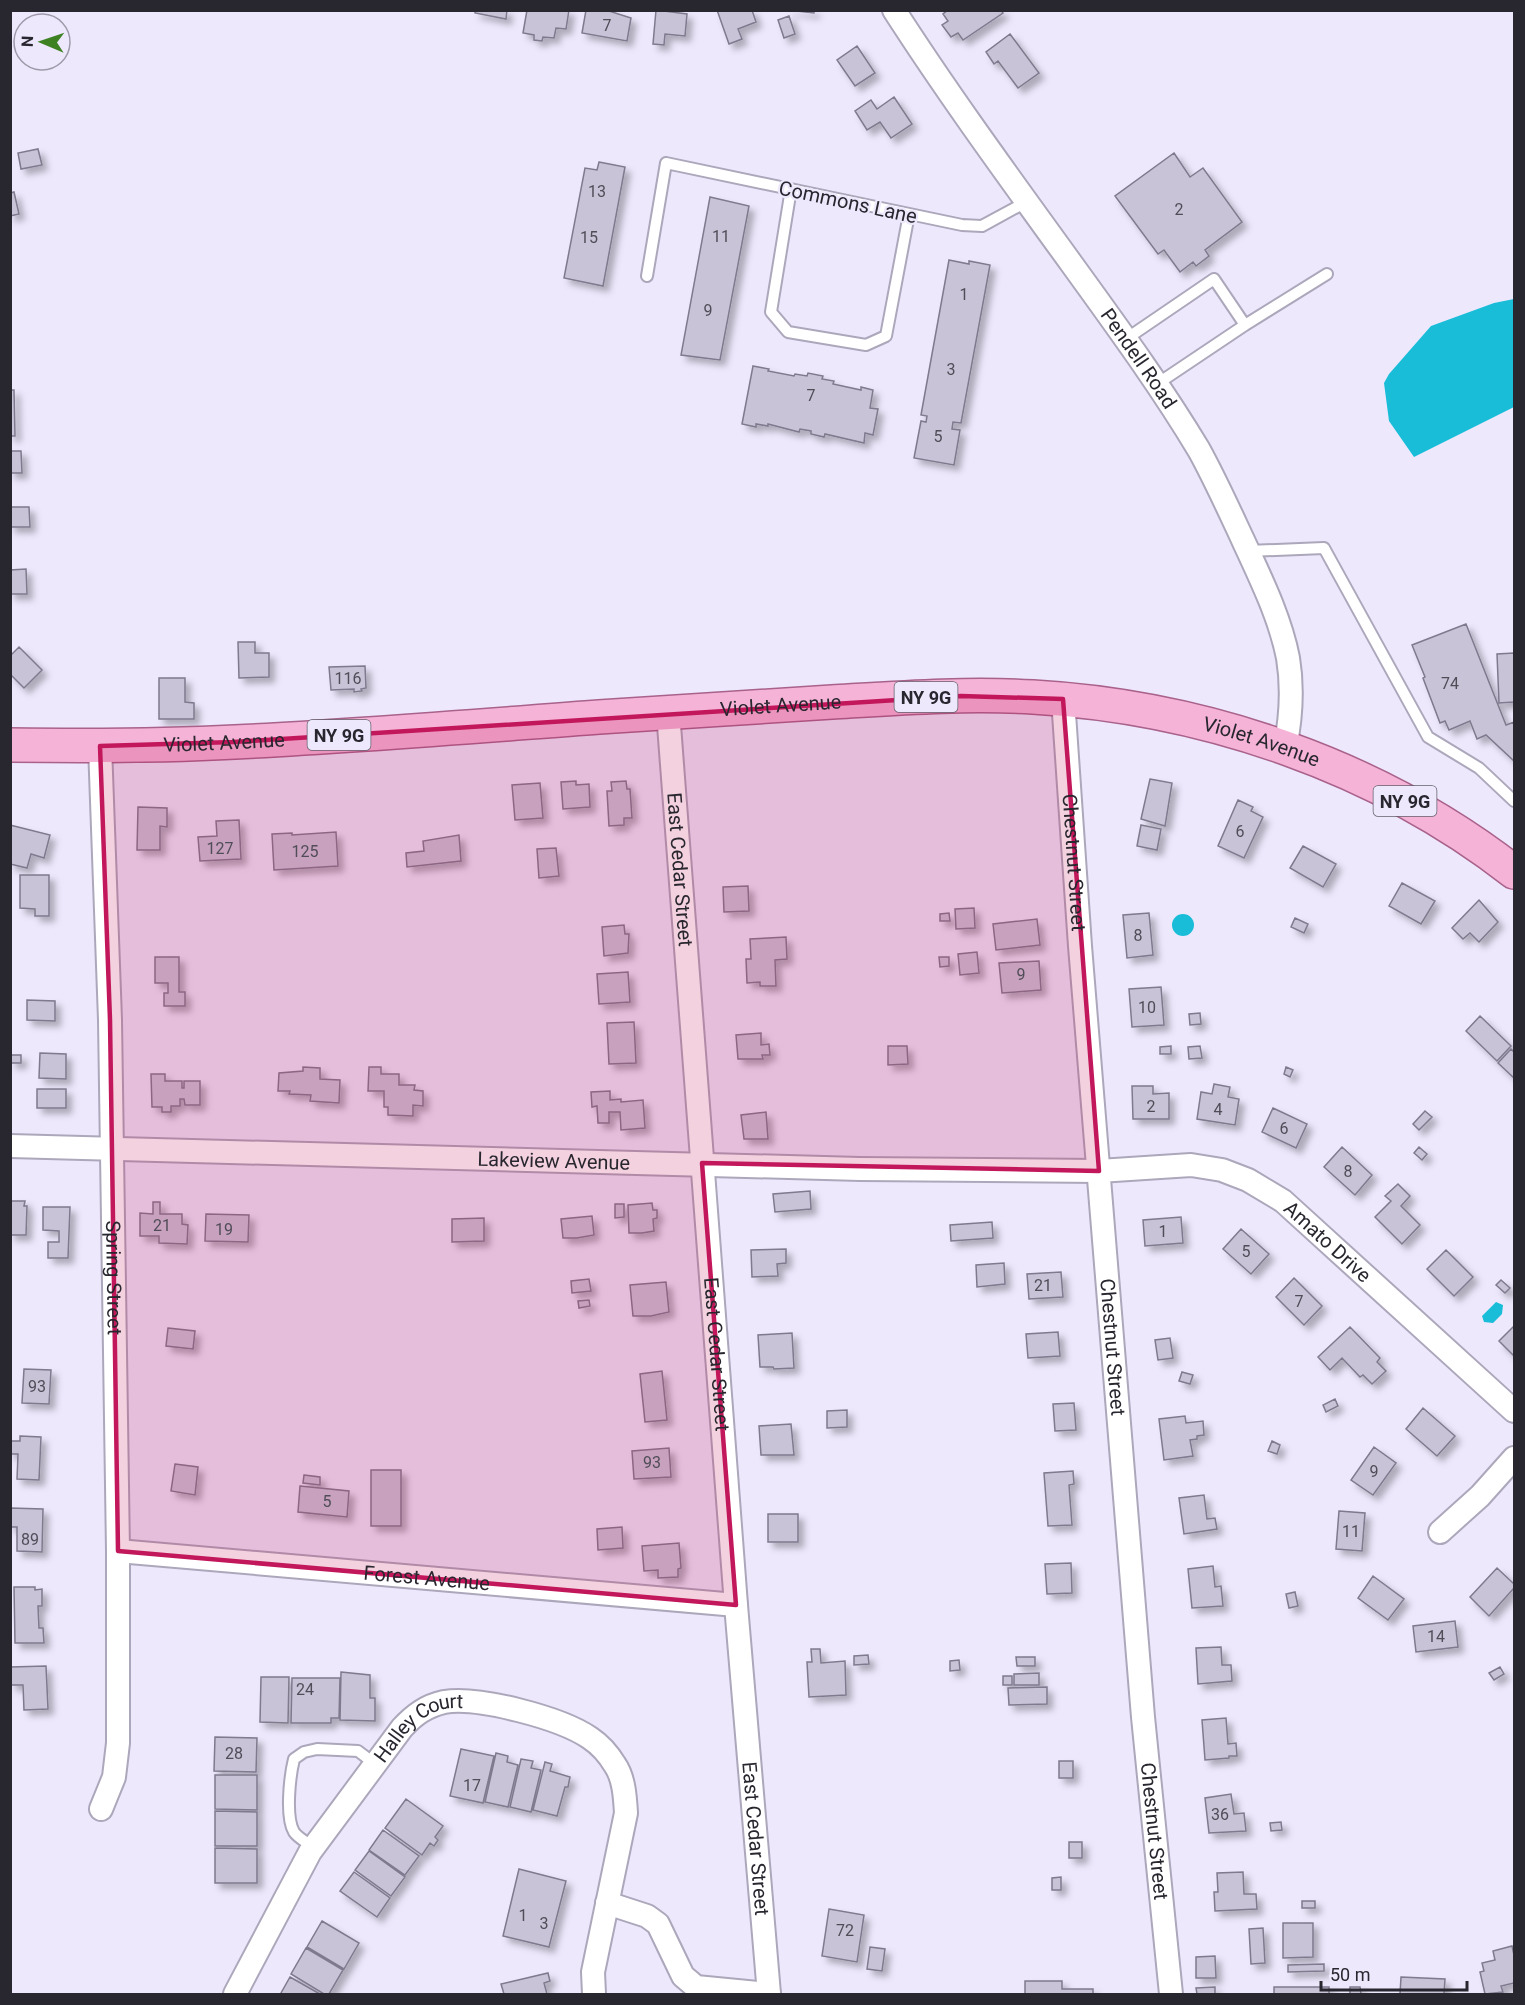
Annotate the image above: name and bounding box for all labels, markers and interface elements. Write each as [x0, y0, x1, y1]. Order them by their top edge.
north arrow [12, 12, 72, 72]
house number: 7 [603, 16, 612, 35]
text: N [18, 36, 37, 47]
street label: Commons Lane [777, 176, 919, 228]
house number: 13 [588, 182, 606, 201]
house number: 2 [1175, 200, 1184, 219]
house number: 11 [712, 227, 730, 246]
house number: 15 [580, 228, 598, 247]
house number: 1 [960, 285, 969, 304]
house number: 9 [704, 301, 713, 320]
street label: Pendell Road [1096, 304, 1182, 413]
house number: 3 [947, 360, 956, 379]
house number: 7 [807, 386, 816, 405]
house number: 5 [934, 427, 943, 446]
house number: 116 [335, 669, 361, 688]
house number: 74 [1441, 674, 1459, 693]
road number: NY 9G [894, 682, 958, 712]
street label: Violet Avenue [719, 689, 842, 721]
street label: Violet Avenue [1200, 711, 1323, 772]
road number: NY 9G [308, 720, 370, 750]
street label: Violet Avenue [163, 727, 285, 757]
road number: NY 9G [1374, 786, 1436, 816]
street label: East Cedar Street [662, 792, 698, 947]
street label: Chestnut Street [1058, 793, 1091, 932]
house number: 6 [1236, 822, 1245, 841]
house number: 127 [207, 839, 233, 858]
house number: 125 [292, 842, 318, 861]
house number: 8 [1134, 926, 1143, 945]
house number: 9 [1017, 965, 1026, 984]
house number: 10 [1138, 998, 1156, 1017]
house number: 2 [1147, 1097, 1156, 1116]
house number: 4 [1214, 1100, 1223, 1119]
house number: 6 [1280, 1119, 1289, 1138]
street label: Lakeview Avenue [477, 1147, 630, 1175]
house number: 8 [1344, 1162, 1353, 1181]
street label: Amato Drive [1279, 1196, 1376, 1287]
house number: 21 [153, 1216, 171, 1235]
street label: Spring Street [101, 1220, 127, 1335]
house number: 19 [215, 1220, 233, 1239]
house number: 1 [1159, 1222, 1168, 1241]
house number: 5 [1242, 1242, 1251, 1261]
street label: East Cedar Street [699, 1276, 735, 1432]
house number: 21 [1034, 1276, 1052, 1295]
street label: Chestnut Street [1095, 1277, 1130, 1417]
house number: 7 [1295, 1292, 1304, 1311]
house number: 93 [28, 1377, 46, 1396]
house number: 93 [643, 1453, 661, 1472]
house number: 9 [1370, 1462, 1379, 1481]
house number: 5 [323, 1492, 332, 1511]
house number: 11 [1342, 1522, 1360, 1541]
house number: 89 [21, 1530, 39, 1549]
street label: Forest Avenue [363, 1561, 491, 1595]
house number: 14 [1427, 1627, 1445, 1646]
house number: 24 [296, 1680, 314, 1699]
street label: Halley Court [369, 1689, 463, 1767]
house number: 28 [225, 1744, 243, 1763]
street label: East Cedar Street [737, 1761, 774, 1917]
street label: Chestnut Street [1136, 1761, 1173, 1901]
house number: 17 [463, 1776, 481, 1795]
house number: 36 [1211, 1805, 1229, 1824]
house number: 1 [519, 1906, 528, 1925]
house number: 3 [540, 1914, 549, 1933]
house number: 72 [836, 1921, 854, 1940]
scale bar [1321, 1954, 1466, 1992]
text: 50 m [1330, 1964, 1370, 1985]

